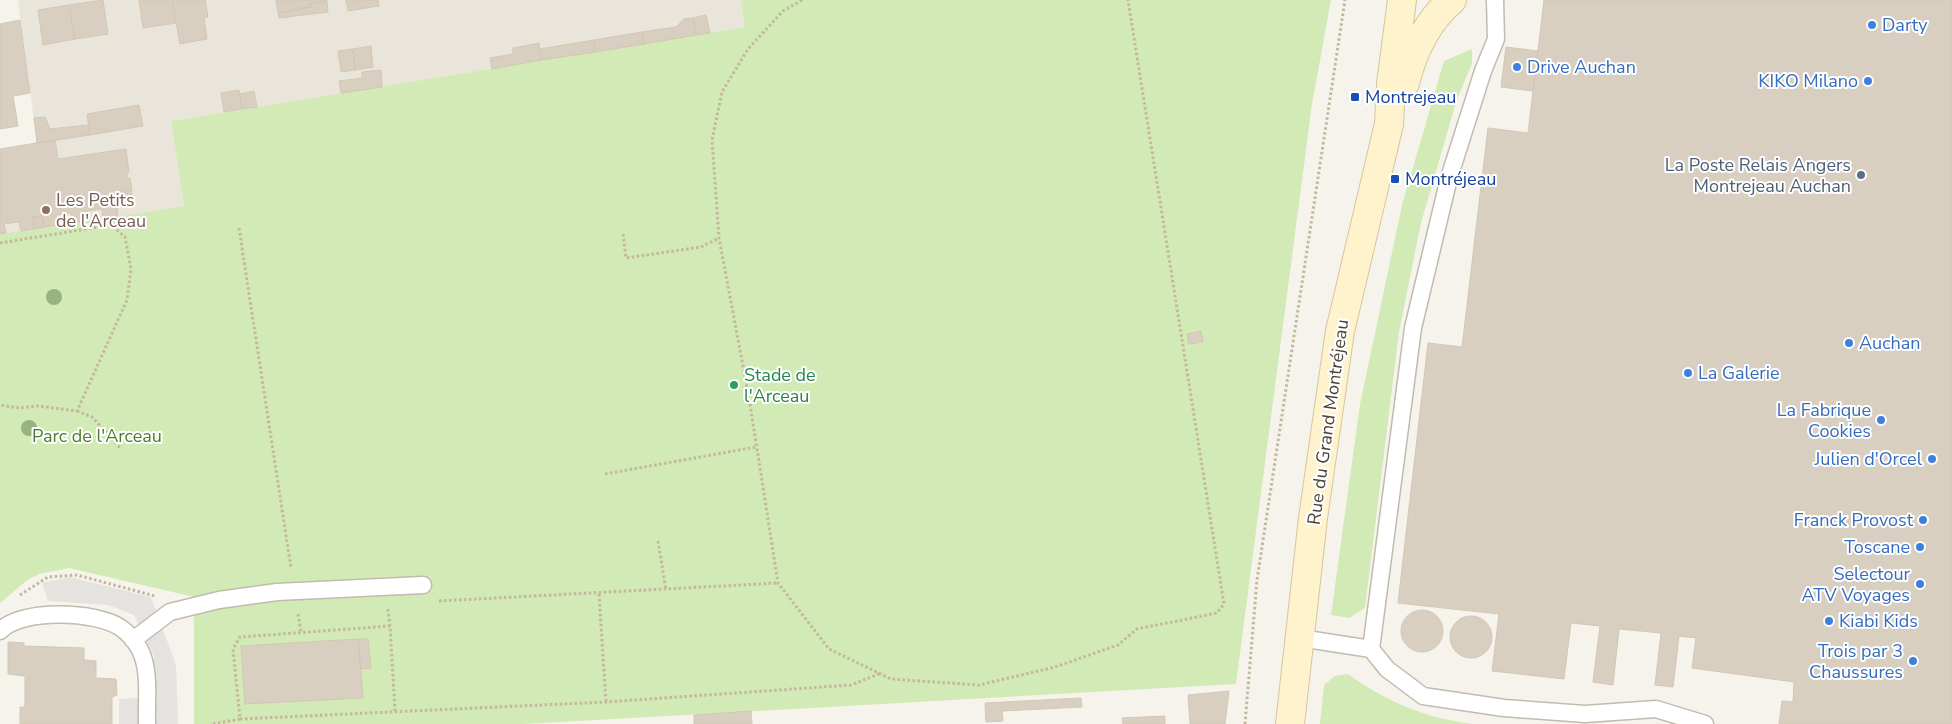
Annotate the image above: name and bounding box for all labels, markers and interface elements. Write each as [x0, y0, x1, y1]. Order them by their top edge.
place label: Darty [1882, 13, 1928, 37]
marker: Darty [1866, 19, 1878, 31]
place label: Drive Auchan [1527, 55, 1636, 79]
marker: Drive Auchan [1511, 61, 1523, 73]
place label: KIKO Milano [1758, 69, 1858, 93]
marker: KIKO Milano [1862, 75, 1874, 87]
place label: Montrejeau [1365, 85, 1456, 109]
marker: Montrejeau [1349, 91, 1361, 103]
place label: La Poste Relais Angers Montrejeau Auchan [1665, 153, 1851, 198]
place label: Montréjeau [1405, 167, 1496, 191]
marker: La Poste Relais Angers Montrejeau Auchan [1855, 169, 1867, 181]
marker: Montréjeau [1389, 173, 1401, 185]
place label: Les Petits de l'Arceau [56, 188, 146, 233]
marker: Les Petits de l'Arceau [40, 204, 52, 216]
street label: Rue du Grand Montréjeau [1302, 318, 1354, 526]
place label: Auchan [1859, 331, 1921, 355]
marker: Auchan [1843, 337, 1855, 349]
place label: La Galerie [1698, 361, 1780, 385]
place label: Stade de l'Arceau [744, 363, 816, 408]
marker: La Galerie [1682, 367, 1694, 379]
marker: Stade de l'Arceau [728, 379, 740, 391]
place label: La Fabrique Cookies [1777, 398, 1871, 443]
marker: La Fabrique Cookies [1875, 414, 1887, 426]
park label: Parc de l'Arceau [32, 424, 162, 448]
place label: Julien d'Orcel [1813, 447, 1923, 471]
marker: Julien d'Orcel [1926, 453, 1938, 465]
place label: Franck Provost [1794, 508, 1914, 532]
marker: Franck Provost [1917, 514, 1929, 526]
place label: Toscane [1844, 535, 1910, 559]
marker: Toscane [1914, 541, 1926, 553]
place label: Selectour ATV Voyages [1802, 562, 1911, 607]
marker: Selectour ATV Voyages [1914, 578, 1926, 590]
place label: Kiabi Kids [1839, 609, 1918, 633]
marker: Kiabi Kids [1823, 615, 1835, 627]
place label: Trois par 3 Chaussures [1809, 639, 1903, 684]
marker: Trois par 3 Chaussures [1907, 655, 1919, 667]

